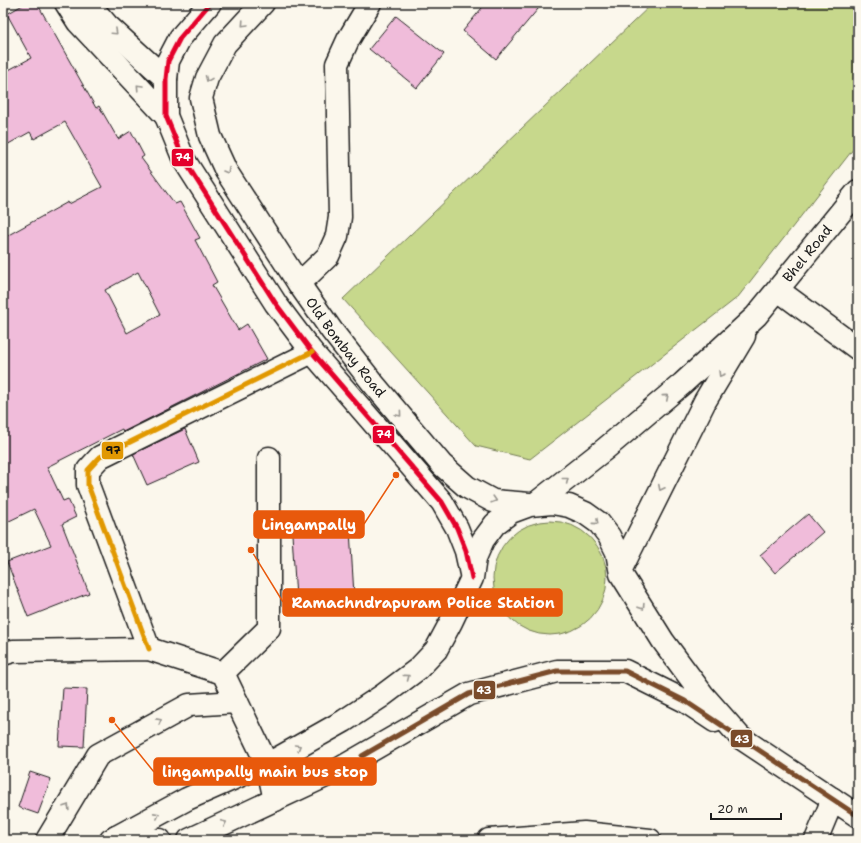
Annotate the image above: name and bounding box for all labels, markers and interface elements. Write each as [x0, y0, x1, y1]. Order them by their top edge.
one-way arrow [241, 19, 248, 26]
one-way arrow [110, 27, 117, 34]
one-way arrow [204, 76, 212, 83]
one-way arrow [136, 84, 144, 92]
line badge: 74 [171, 148, 194, 167]
text: 74 [175, 150, 191, 165]
one-way arrow [222, 167, 229, 174]
street label: Bhel Road [778, 221, 836, 286]
street label: Old Bombay Road [302, 294, 390, 401]
one-way arrow [719, 370, 726, 377]
one-way arrow [661, 395, 669, 402]
one-way arrow [394, 409, 401, 417]
line badge: 74 [372, 425, 395, 444]
text: 74 [376, 427, 392, 442]
line badge: 97 [101, 441, 124, 460]
text: 97 [105, 443, 121, 458]
one-way arrow [561, 477, 568, 484]
one-way arrow [658, 484, 666, 492]
one-way arrow [490, 495, 497, 504]
callout: Lingampally [254, 511, 364, 538]
text: Lingampally [262, 515, 356, 535]
one-way arrow [592, 518, 599, 525]
callout: Ramachndrapuram Police Station [283, 589, 562, 616]
text: Ramachndrapuram Police Station [291, 593, 555, 613]
one-way arrow [637, 603, 644, 610]
one-way arrow [403, 674, 410, 681]
line badge: 43 [473, 680, 496, 700]
text: 43 [477, 683, 492, 698]
one-way arrow [155, 719, 162, 726]
line badge: 43 [730, 729, 753, 748]
text: 43 [735, 732, 750, 747]
one-way arrow [294, 745, 301, 752]
callout: lingampally main bus stop [154, 758, 376, 785]
text: lingampally main bus stop [162, 762, 368, 782]
scale bar [711, 795, 781, 821]
text: 20 m [717, 801, 748, 817]
one-way arrow [62, 804, 69, 811]
one-way arrow [153, 812, 161, 820]
one-way arrow [220, 820, 227, 828]

